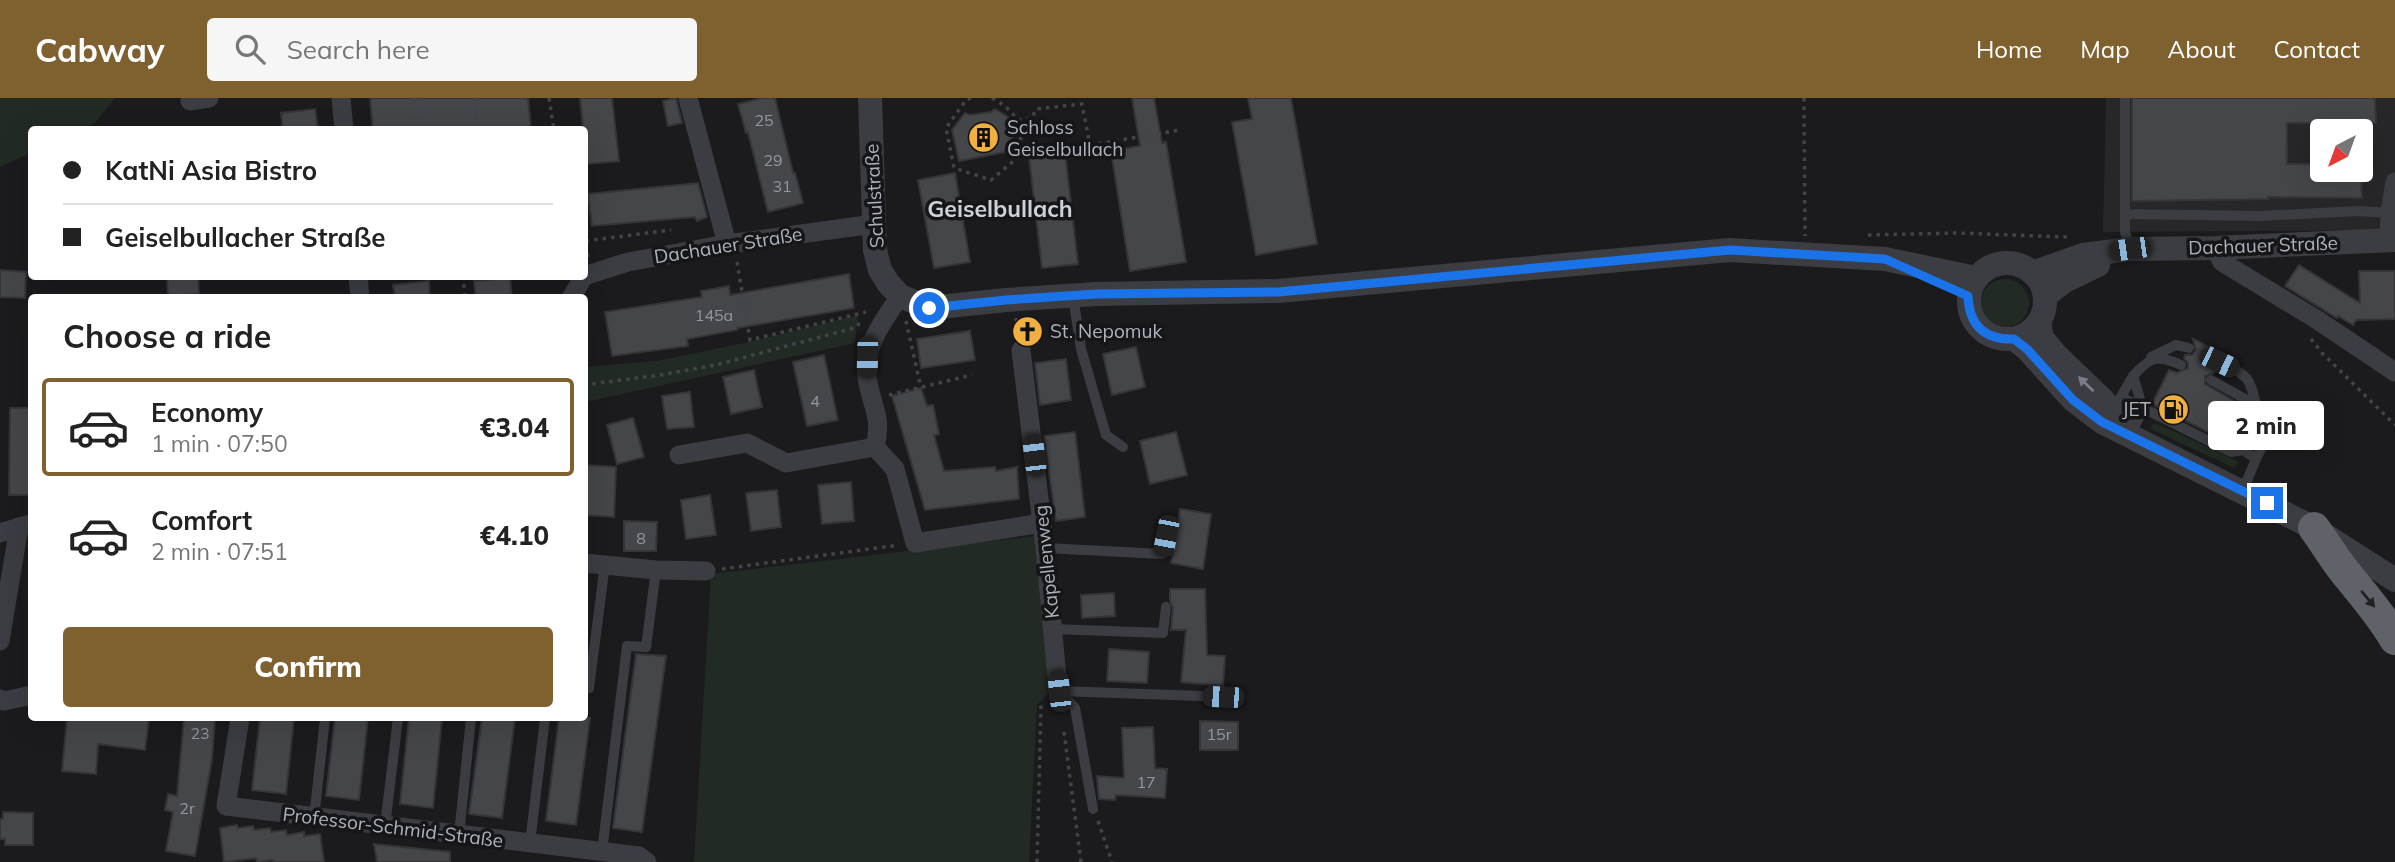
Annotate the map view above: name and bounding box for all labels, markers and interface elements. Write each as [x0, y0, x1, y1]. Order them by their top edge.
search box [207, 18, 697, 81]
text: Cabway [35, 29, 165, 70]
icon: search [231, 30, 269, 68]
text: Search here [287, 33, 430, 66]
text: Home [1976, 34, 2042, 64]
text: Map [2080, 34, 2130, 64]
text: About [2168, 34, 2236, 64]
text: Contact [2274, 34, 2360, 64]
house number: 25 [754, 110, 774, 130]
place label: Schloss Geiselbullach [1007, 115, 1123, 161]
north arrow [2310, 119, 2373, 182]
map controls [2310, 119, 2373, 182]
building icon: Schloss Geiselbullach [967, 121, 1001, 155]
street label: Schulstraße [859, 143, 889, 249]
house number: 29 [763, 150, 783, 170]
text: KatNi Asia Bistro [105, 154, 317, 187]
house number: 31 [772, 176, 792, 196]
district label: Geiselbullach [927, 194, 1073, 223]
text: Geiselbullacher Straße [105, 221, 386, 254]
street label: Dachauer Straße [652, 221, 804, 269]
street label: Dachauer Straße [2188, 230, 2338, 260]
car [2108, 236, 2153, 262]
route start [913, 292, 945, 324]
house number: 145a [695, 305, 733, 325]
church icon: St. Nepomuk [1010, 314, 1044, 348]
text: Choose a ride [63, 316, 271, 356]
place label: St. Nepomuk [1050, 319, 1162, 343]
car [857, 336, 878, 378]
car [2196, 343, 2243, 381]
one-way arrow [2078, 377, 2095, 393]
house number: 4 [810, 391, 820, 411]
fuel station icon: JET [2157, 392, 2191, 426]
icon: car [67, 396, 130, 459]
text: Economy [151, 396, 263, 429]
place label: JET [2122, 397, 2152, 421]
callout: 2 min [2209, 402, 2325, 450]
text: €3.04 [480, 411, 549, 444]
text: 2 min [2235, 411, 2297, 440]
text: 1 min · 07:50 [151, 429, 288, 458]
car [1022, 433, 1047, 477]
route end [2251, 487, 2283, 519]
icon: car [67, 504, 130, 567]
text: Comfort [151, 504, 252, 537]
street label: Kapellenweg [1028, 504, 1064, 620]
car [1152, 513, 1181, 559]
text: €4.10 [480, 519, 549, 552]
house number: 8 [636, 528, 646, 548]
text: 2 min · 07:51 [151, 537, 288, 566]
one-way arrow [2360, 590, 2376, 608]
button: Confirm [63, 627, 553, 707]
car [1047, 669, 1072, 713]
car [1202, 686, 1245, 708]
house number: 23 [190, 723, 210, 743]
house number: 15r [1206, 724, 1232, 744]
house number: 17 [1136, 772, 1156, 792]
house number: 2r [179, 798, 195, 818]
street label: Professor-Schmid-Straße [281, 802, 505, 852]

